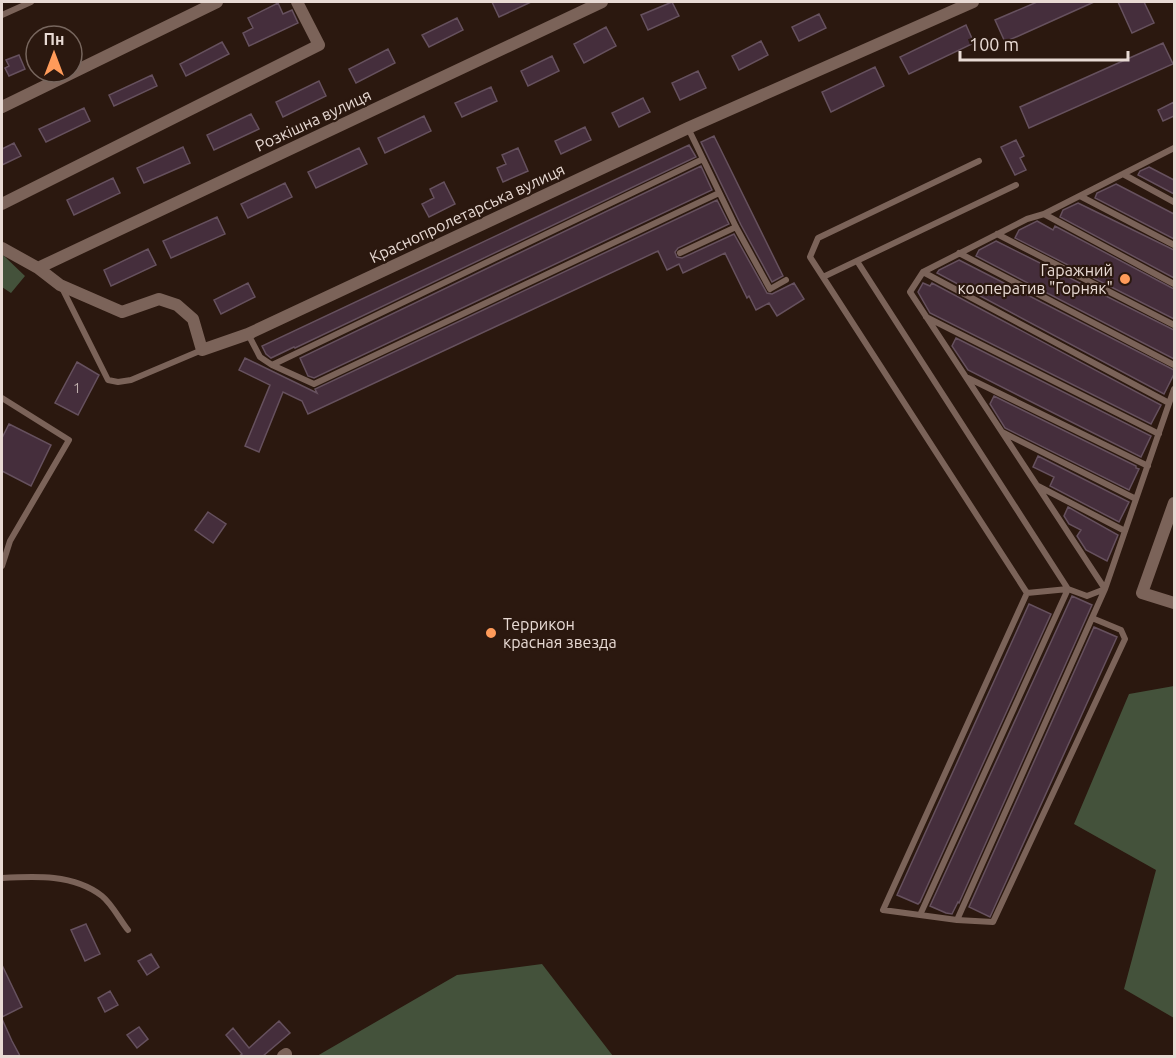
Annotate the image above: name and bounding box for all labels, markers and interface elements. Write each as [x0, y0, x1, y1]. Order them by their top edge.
north arrow [24, 24, 84, 84]
scale bar [960, 24, 1128, 62]
text: Пн [44, 30, 64, 48]
text: 100 m [969, 34, 1019, 54]
street label: Розкішна вулиця [252, 85, 374, 155]
street label: Краснопролетарська вулиця [367, 160, 567, 266]
place label: Гаражний кооператив "Горняк" [958, 261, 1113, 297]
marker: Гаражний кооператив "Горняк" [1118, 272, 1132, 286]
house number: 1 [73, 380, 81, 396]
place label: Террикон красная звезда [503, 615, 617, 651]
marker: Террикон красная звезда [484, 626, 498, 640]

